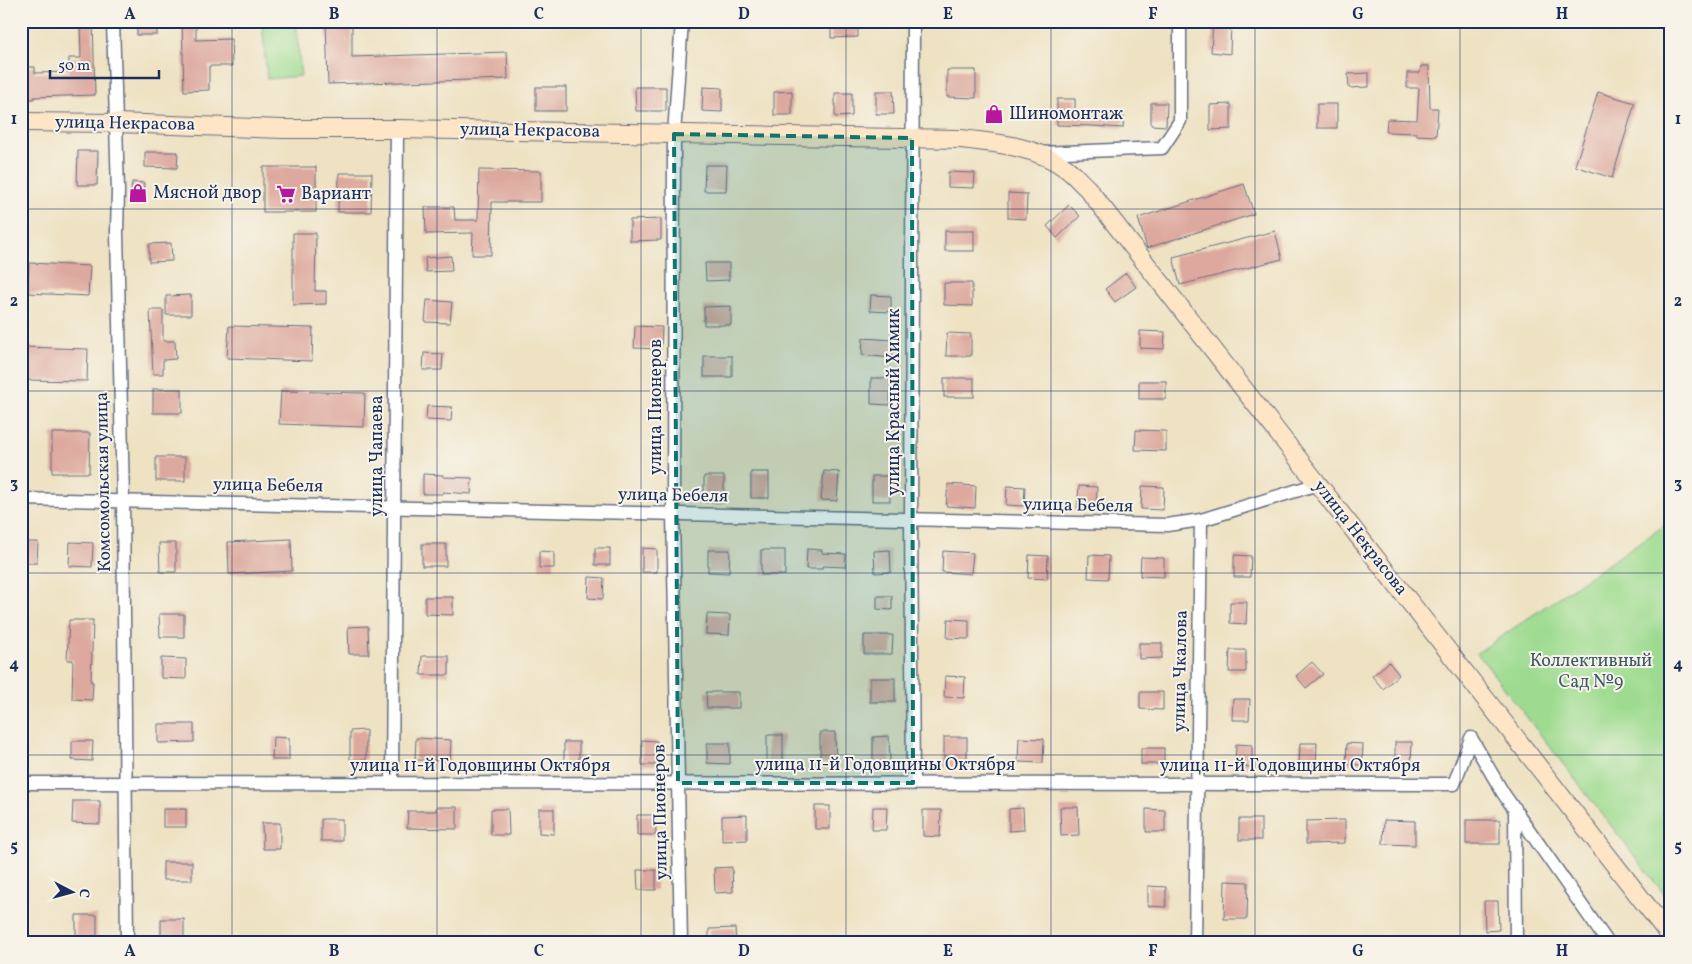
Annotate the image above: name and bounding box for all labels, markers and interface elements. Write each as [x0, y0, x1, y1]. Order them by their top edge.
text: A [124, 4, 136, 26]
text: B [329, 4, 340, 26]
text: C [534, 4, 544, 26]
text: D [738, 4, 750, 26]
text: E [943, 4, 953, 26]
text: F [1148, 4, 1158, 26]
text: G [1352, 4, 1364, 26]
text: H [1556, 4, 1568, 26]
scale bar [50, 48, 159, 80]
text: 50 m [58, 56, 90, 77]
place label: Шиномонтаж [1009, 102, 1123, 127]
shop icon: Шиномонтаж [983, 103, 1005, 125]
text: 1 [11, 109, 17, 131]
text: 1 [1675, 109, 1681, 131]
street label: улица Некрасова [55, 110, 195, 138]
street label: улица Некрасова [460, 117, 600, 145]
place label: Мясной двор [153, 181, 262, 206]
shop icon: Мясной двор [127, 182, 149, 204]
place label: Вариант [301, 182, 371, 207]
supermarket icon: Вариант [275, 183, 297, 205]
text: 2 [10, 291, 18, 313]
text: 2 [1674, 291, 1682, 313]
street label: улица Красный Химик [882, 308, 907, 496]
street label: улица Пионеров [644, 339, 669, 475]
street label: Комсомольская улица [90, 392, 118, 572]
street label: улица Чапаева [365, 395, 390, 517]
text: 3 [10, 473, 18, 495]
street label: улица Бебеля [212, 473, 324, 499]
text: 3 [1674, 473, 1682, 495]
street label: улица Некрасова [1307, 475, 1413, 601]
street label: улица Бебеля [617, 483, 729, 509]
street label: улица Бебеля [1022, 493, 1134, 519]
street label: улица Чкалова [1167, 610, 1195, 732]
park label: Коллективный Сад №9 [1530, 649, 1652, 695]
text: 4 [9, 654, 19, 676]
text: 4 [1673, 654, 1683, 676]
street label: улица Пионеров [647, 744, 675, 880]
street label: улица 11-й Годовщины Октября [755, 753, 1015, 778]
street label: улица 11-й Годовщины Октября [350, 754, 610, 779]
street label: улица 11-й Годовщины Октября [1160, 754, 1420, 779]
text: 5 [10, 836, 18, 858]
text: 5 [1674, 836, 1682, 858]
north arrow [48, 866, 98, 916]
text: С [74, 888, 93, 899]
text: A [124, 941, 136, 963]
text: B [329, 941, 340, 963]
text: C [534, 941, 544, 963]
text: D [738, 941, 750, 963]
text: E [943, 941, 953, 963]
text: F [1148, 941, 1158, 963]
text: G [1352, 941, 1364, 963]
text: H [1556, 941, 1568, 963]

